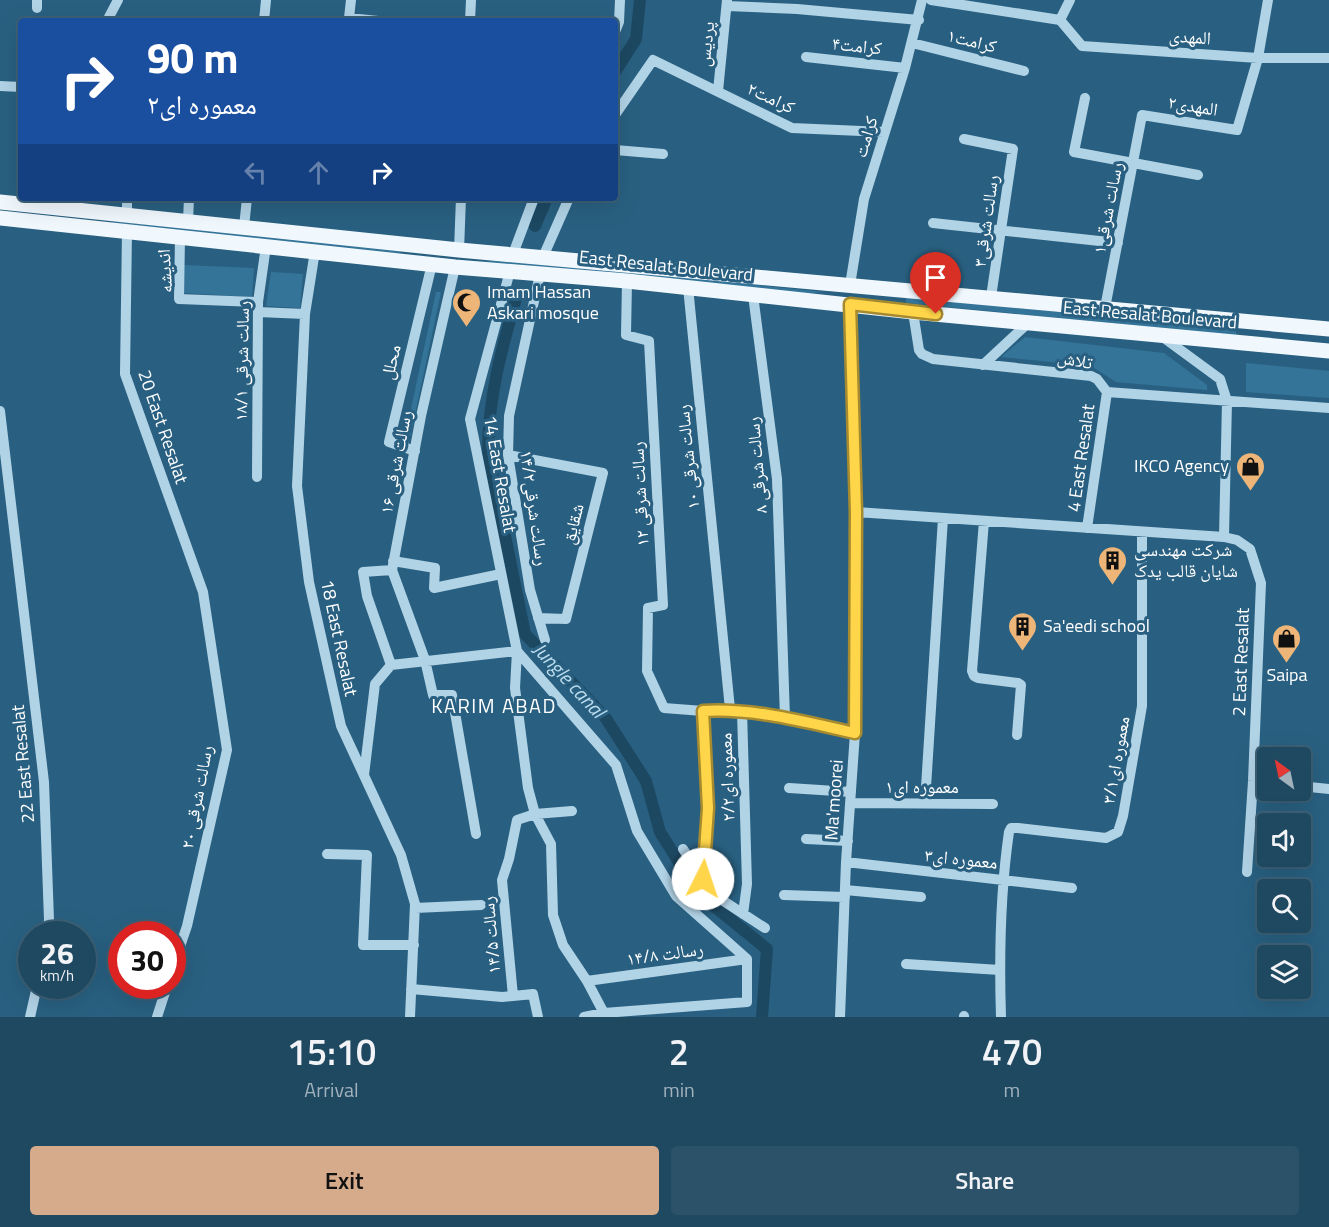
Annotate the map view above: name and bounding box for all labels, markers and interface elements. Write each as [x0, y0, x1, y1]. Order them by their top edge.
street label: پردیس [690, 20, 721, 68]
street label: کرامت۱ [945, 21, 1000, 60]
street label: المهدی [1168, 22, 1212, 51]
text: 90 m [147, 25, 239, 89]
street label: کرامت۴ [831, 29, 884, 62]
icon: right [48, 42, 126, 120]
street label: کرامت۲ [743, 75, 800, 121]
text: معموره ای۲ [147, 83, 257, 124]
street label: المهدی۲ [1166, 88, 1220, 123]
street label: کرامت [846, 112, 885, 161]
icon: left [239, 156, 272, 189]
icon: ahead [302, 156, 335, 189]
icon: right [365, 156, 398, 189]
street label: رسالت شرقی۱ [1085, 160, 1130, 256]
street label: رسالت شرقی۳ [966, 173, 1005, 269]
street label: East Resalat Boulevard [578, 243, 754, 288]
street label: اندیشه [150, 248, 179, 294]
pin [910, 252, 961, 314]
icon: arrive [919, 261, 952, 294]
place label: Imam Hassan Askari mosque [487, 278, 599, 326]
mosque icon: Imam Hassan Askari mosque [450, 286, 482, 328]
street label: East Resalat Boulevard [1062, 293, 1238, 336]
street label: رسالت شرقی ۱۸/۱ [227, 300, 256, 421]
street label: محلل [373, 342, 408, 382]
street label: تلاش [1055, 343, 1095, 376]
street label: 20 East Resalat [131, 366, 196, 488]
street label: 4 East Resalat [1060, 402, 1102, 514]
street label: رسالت شرقی ۱۰ [669, 403, 706, 511]
street label: رسالت شرقی ۱۶ [372, 408, 419, 516]
street label: 14 East Resalat [477, 413, 524, 535]
street label: رسالت شرقی ۸ [739, 416, 774, 515]
street label: رسالت شرقی ۱۲ [623, 441, 656, 547]
street label: رسالت شرقی۱۴/۲ [513, 448, 556, 568]
shop icon: IKCO Agency [1234, 450, 1266, 492]
place label: IKCO Agency [1134, 452, 1229, 479]
street label: شقایق [554, 501, 591, 547]
place label: شرکت مهندسی شایان قالب یدک [1134, 536, 1238, 584]
building icon: شرکت مهندسی شایان قالب یدک [1097, 544, 1129, 586]
street label: 18 East Resalat [314, 577, 365, 699]
street label: 2 East Resalat [1225, 607, 1256, 717]
building icon: Sa'eedi school [1006, 610, 1038, 652]
place label: Sa'eedi school [1043, 612, 1150, 639]
shop icon: Saipa [1271, 622, 1303, 664]
water label: Jungle canal [526, 634, 615, 727]
place label: Saipa [1266, 661, 1308, 688]
district label: KARIM ABAD [431, 690, 557, 721]
street label: 22 East Resalat [4, 703, 41, 824]
street label: معموره ای۳/۱ [1095, 714, 1137, 806]
street label: معموره ای۲/۲ [711, 732, 742, 822]
street label: رسالت شرقی ۲۰ [173, 743, 220, 851]
north arrow [1257, 747, 1311, 801]
map controls [1257, 747, 1311, 999]
street label: Ma'moorei [817, 759, 850, 841]
street label: معموره ای۱ [885, 773, 959, 800]
button: sound [1257, 813, 1311, 867]
street label: معموره ای۳ [923, 841, 999, 876]
position arrow [671, 847, 735, 911]
button: search [1257, 879, 1311, 933]
street label: رسالت ۱۴/۵ [474, 895, 507, 975]
speed limit sign: 30 [108, 921, 186, 999]
text: 26 [40, 930, 74, 976]
street label: رسالت ۱۴/۸ [625, 935, 705, 972]
button: layers [1257, 945, 1311, 999]
text: km/h [40, 964, 74, 987]
text: 15:10 [287, 1024, 376, 1079]
text: 2 [669, 1024, 689, 1079]
text: 470 [982, 1024, 1042, 1079]
text: Arrival [304, 1074, 359, 1105]
text: min [663, 1074, 695, 1105]
text: m [1004, 1074, 1020, 1105]
button: Exit [30, 1146, 659, 1215]
button: Share [671, 1146, 1299, 1215]

